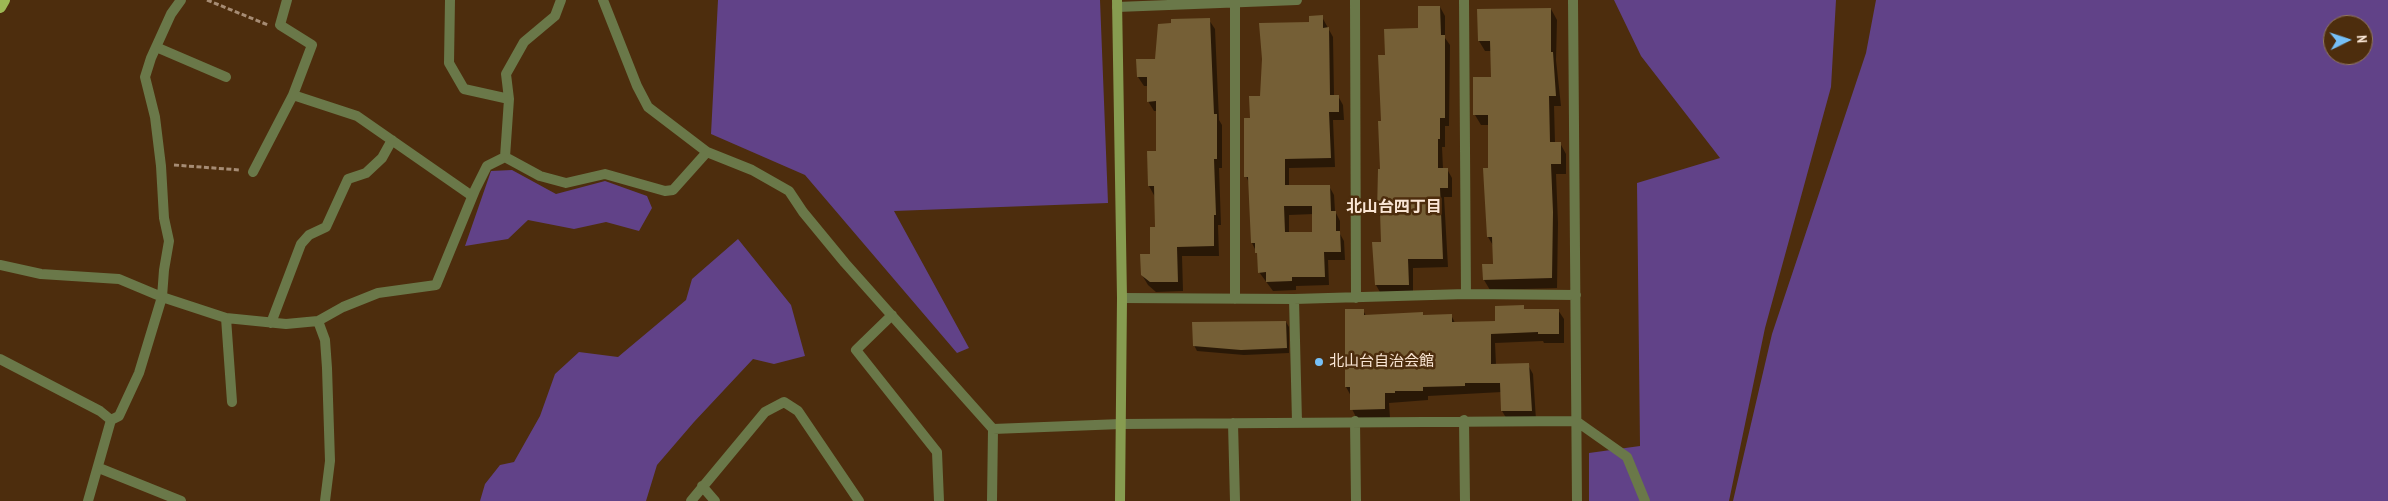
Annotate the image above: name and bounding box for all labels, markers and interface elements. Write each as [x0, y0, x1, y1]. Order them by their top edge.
north arrow [2323, 15, 2373, 65]
text: N [2353, 35, 2371, 43]
district label: 北山台四丁目 [1346, 197, 1442, 217]
place label: 北山台自治会館 [1329, 353, 1434, 371]
marker: 北山台自治会館 [1313, 356, 1325, 368]

